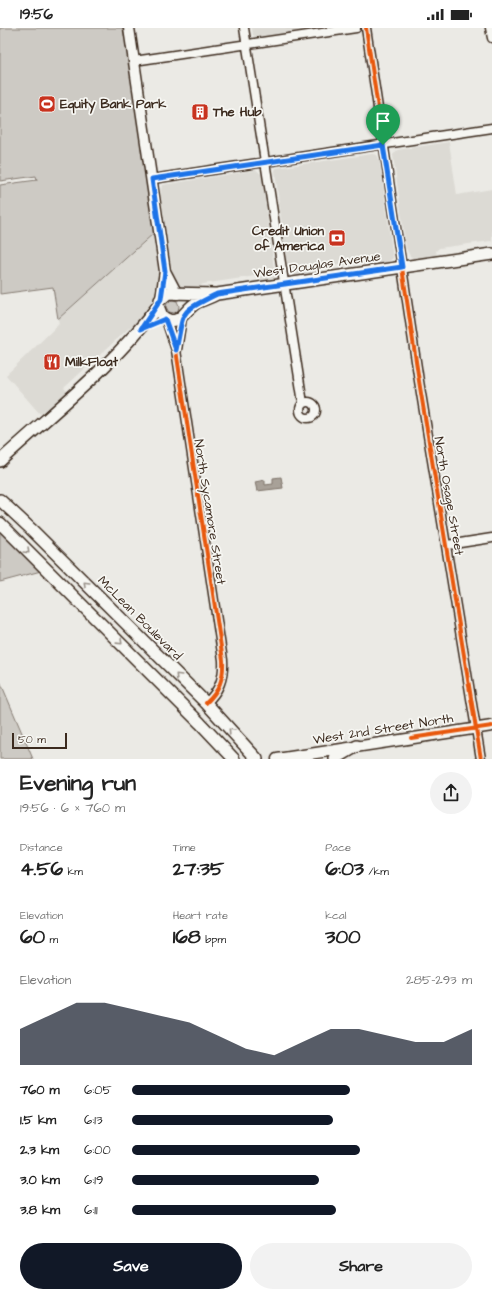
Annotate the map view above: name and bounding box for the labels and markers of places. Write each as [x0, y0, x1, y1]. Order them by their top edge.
sports icon: Equity Bank Park [37, 94, 57, 114]
place label: Equity Bank Park [60, 95, 167, 114]
building icon: The Hub [190, 102, 210, 122]
place label: The Hub [212, 103, 262, 121]
pin [366, 104, 400, 145]
place label: Credit Union of America [252, 222, 324, 255]
bank icon: Credit Union of America [327, 228, 347, 248]
restaurant icon: MilkFloat [42, 352, 62, 372]
place label: MilkFloat [65, 353, 119, 371]

